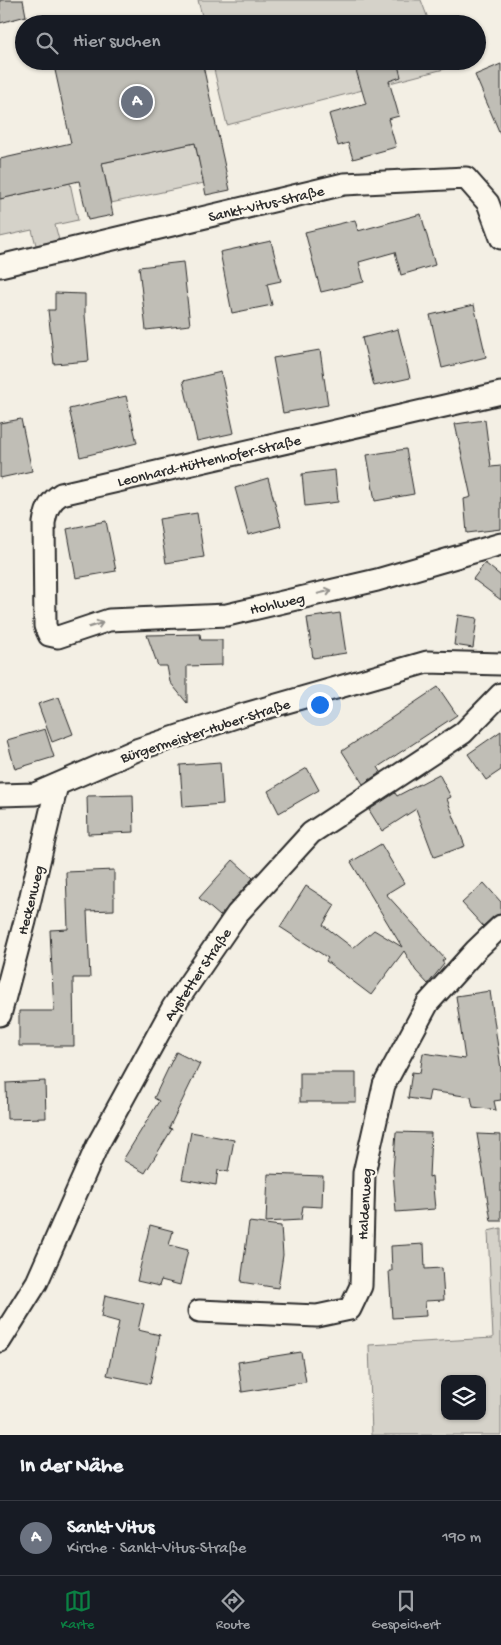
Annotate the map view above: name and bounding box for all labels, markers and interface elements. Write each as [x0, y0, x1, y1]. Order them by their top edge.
search box [15, 15, 486, 70]
icon: search [33, 29, 61, 57]
text: Hier suchen [73, 31, 160, 54]
pin: A [121, 83, 153, 121]
street label: Sankt-Vitus-Straße [207, 183, 326, 227]
street label: Leonhard-Hüttenhofer-Straße [116, 432, 303, 492]
one-way arrow [316, 587, 332, 596]
street label: Hohlweg [248, 590, 307, 620]
one-way arrow [87, 619, 103, 629]
your location [307, 692, 333, 718]
street label: Bürgermeister-Huber-Straße [117, 696, 293, 768]
street label: Heckenweg [15, 864, 49, 937]
street label: Aystetter Straße [161, 925, 236, 1025]
street label: Haldenweg [355, 1168, 377, 1240]
map controls [441, 1375, 486, 1420]
button: layers [441, 1375, 486, 1420]
text: In der Nähe [20, 1455, 123, 1480]
text: Sankt Vitus [67, 1517, 154, 1540]
text: A [31, 1529, 41, 1548]
text: 190 m [442, 1529, 481, 1548]
text: Kirche · Sankt-Vitus-Straße [67, 1540, 246, 1559]
tab: Karte [61, 1587, 94, 1634]
tab: Route [216, 1587, 250, 1634]
tab: Gespeichert [372, 1587, 440, 1634]

